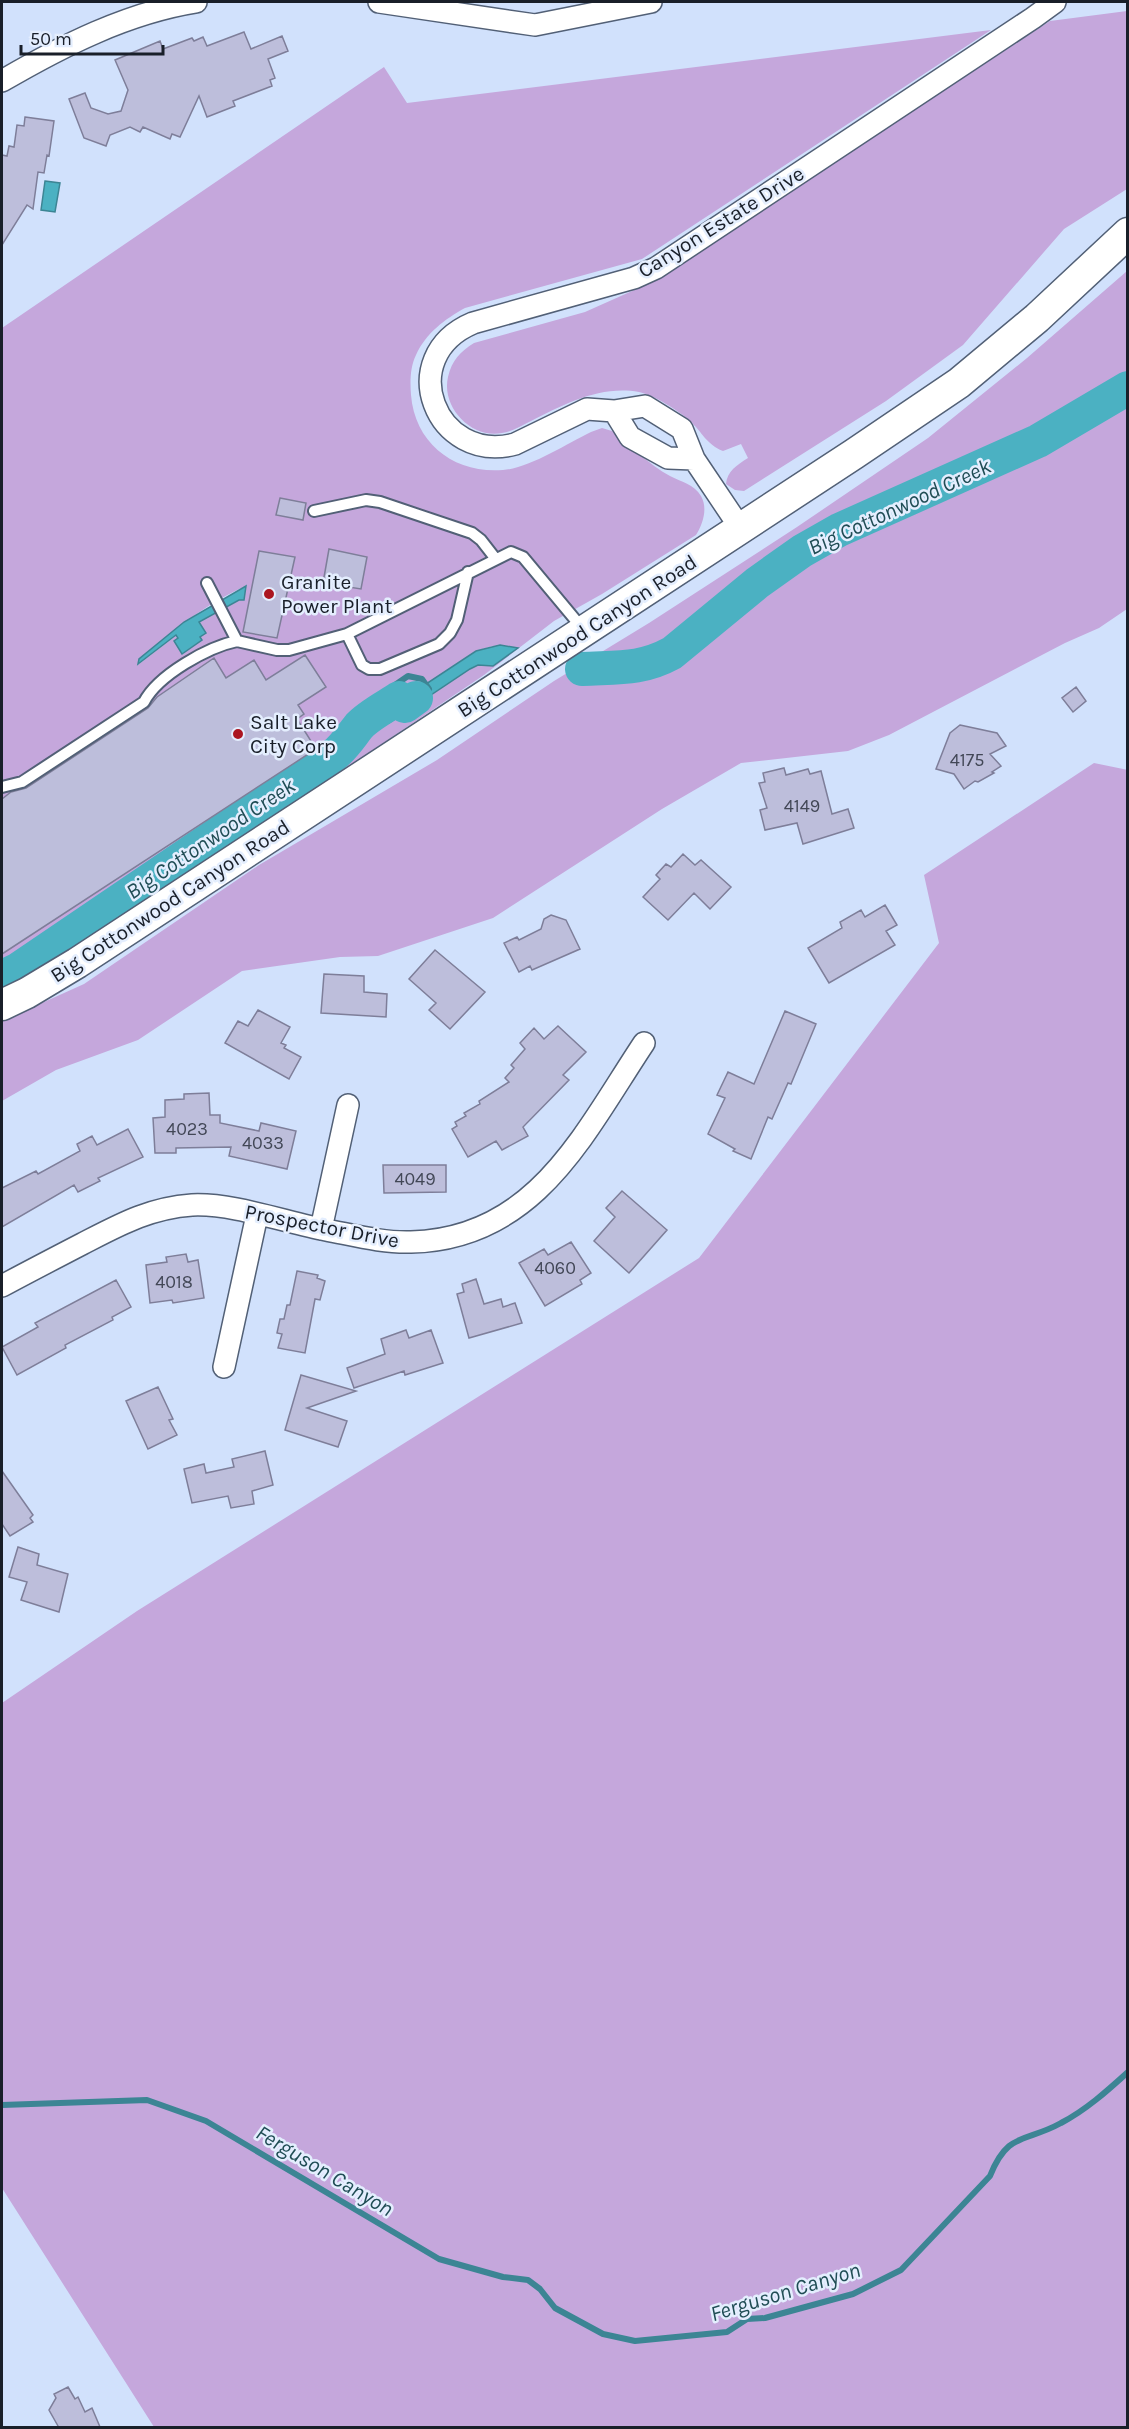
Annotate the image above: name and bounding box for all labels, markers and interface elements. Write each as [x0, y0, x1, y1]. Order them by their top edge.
scale bar [21, 18, 164, 56]
text: 50 m [30, 28, 72, 50]
street label: Canyon Estate Drive [634, 161, 808, 283]
water label: Big Cottonwood Creek [804, 453, 996, 561]
street label: Big Cottonwood Canyon Road [453, 550, 701, 722]
place label: Granite Power Plant [281, 570, 392, 618]
marker: Granite Power Plant [262, 587, 276, 601]
place label: Salt Lake City Corp [250, 710, 337, 758]
marker: Salt Lake City Corp [231, 727, 245, 741]
house number: 4175 [950, 749, 984, 771]
water label: Big Cottonwood Creek [121, 772, 301, 905]
house number: 4149 [784, 795, 820, 817]
street label: Big Cottonwood Canyon Road [46, 815, 294, 987]
house number: 4023 [166, 1118, 208, 1140]
house number: 4033 [242, 1132, 284, 1154]
house number: 4049 [394, 1168, 436, 1190]
street label: Prospector Drive [243, 1199, 401, 1253]
house number: 4060 [534, 1257, 576, 1279]
house number: 4018 [155, 1271, 193, 1293]
water label: Ferguson Canyon [251, 2120, 398, 2222]
water label: Ferguson Canyon [707, 2257, 864, 2327]

